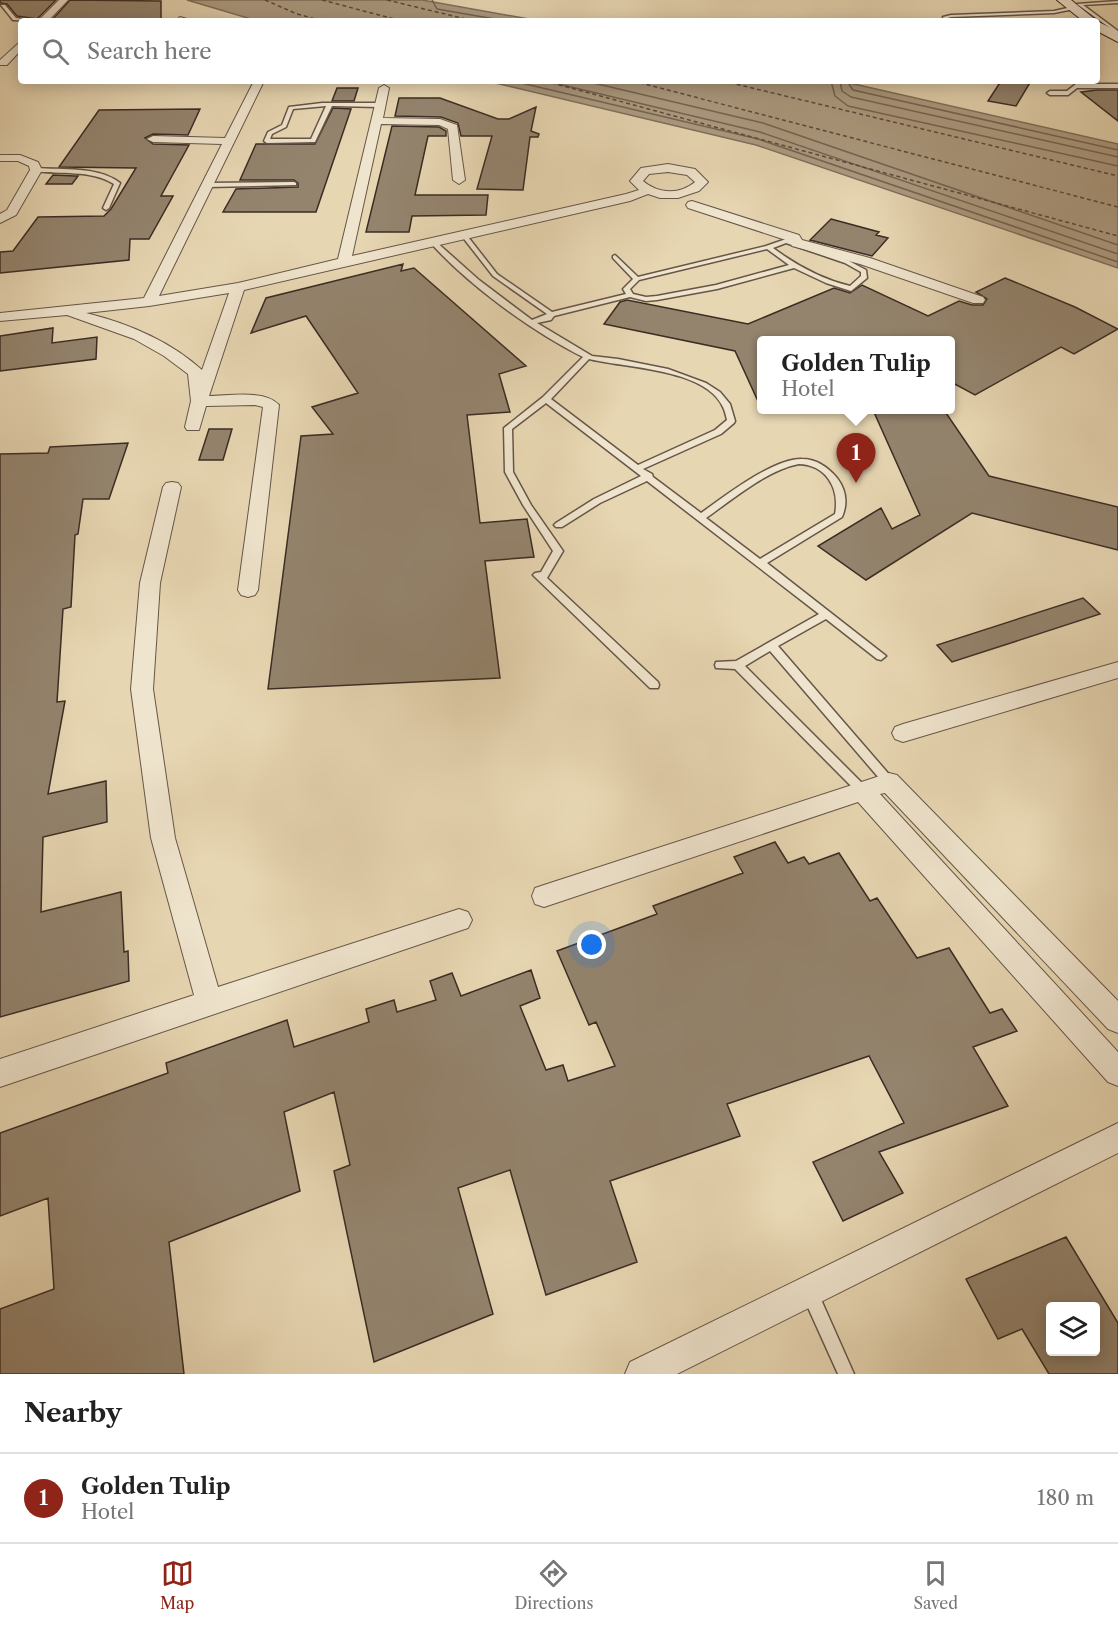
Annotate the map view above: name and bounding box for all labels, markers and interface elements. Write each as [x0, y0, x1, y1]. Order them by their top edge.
search box [18, 18, 1100, 84]
icon: search [39, 35, 72, 68]
text: Search here [87, 38, 212, 65]
popup [757, 336, 955, 414]
text: Golden Tulip [781, 350, 931, 377]
text: Hotel [781, 377, 834, 401]
pin: 1 [836, 434, 876, 483]
your location [577, 930, 606, 959]
map controls [1046, 1302, 1100, 1356]
button: layers [1046, 1302, 1100, 1356]
text: Nearby [24, 1397, 122, 1429]
text: Golden Tulip [81, 1473, 231, 1500]
text: 1 [39, 1486, 48, 1510]
text: 180 m [1037, 1486, 1094, 1510]
text: Hotel [81, 1500, 134, 1524]
tab: Map [160, 1557, 194, 1613]
tab: Directions [514, 1557, 593, 1613]
tab: Saved [914, 1557, 958, 1613]

